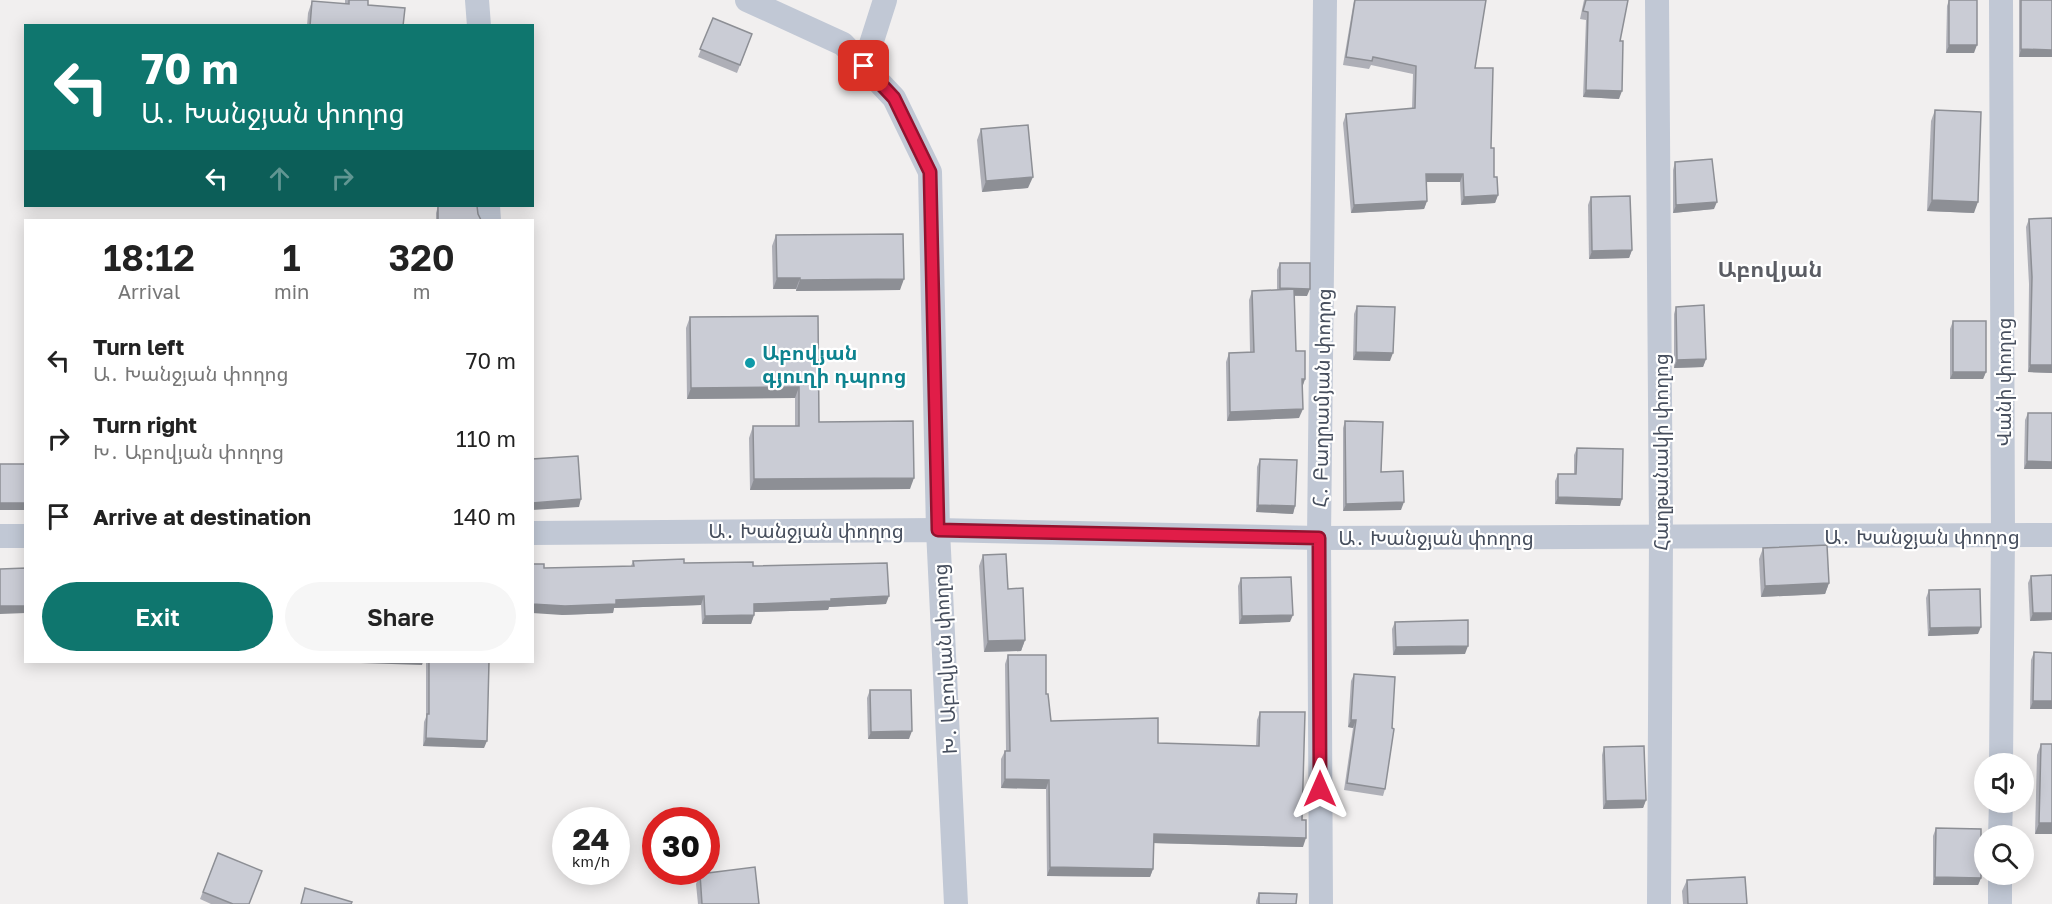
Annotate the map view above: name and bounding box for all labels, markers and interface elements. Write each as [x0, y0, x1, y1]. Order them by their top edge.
pin [838, 40, 889, 91]
text: 70 m [141, 43, 238, 93]
icon: left [42, 48, 120, 126]
icon: arrive [847, 49, 880, 82]
text: Ա․ Խանջյան փողոց [141, 97, 405, 129]
icon: left [200, 162, 233, 195]
icon: ahead [263, 162, 296, 195]
icon: right [326, 162, 359, 195]
text: 18:12 [103, 236, 195, 279]
text: 1 [283, 236, 301, 279]
text: 320 [389, 236, 455, 279]
district label: Աբովյան [1717, 255, 1823, 282]
text: Arrival [118, 279, 180, 303]
text: min [274, 279, 309, 303]
text: m [413, 279, 431, 303]
street label: Հ․ Բաղրամյան փողոց [1307, 288, 1336, 508]
street label: Վանի փողոց [1991, 317, 2016, 447]
text: Turn left [93, 333, 184, 360]
place label: Աբովյան գյուղի դպրոց [762, 340, 906, 388]
icon: left [42, 344, 75, 377]
text: 70 m [466, 347, 516, 374]
street label: Հաղթանակի փողոց [1648, 353, 1673, 551]
marker: Աբովյան գյուղի դպրոց [743, 356, 757, 370]
text: Ա․ Խանջյան փողոց [93, 361, 288, 385]
text: Turn right [93, 411, 197, 438]
icon: right [42, 422, 75, 455]
text: 110 m [456, 425, 516, 452]
text: Խ․ Աբովյան փողոց [93, 439, 284, 463]
icon: arrive [42, 500, 75, 533]
text: Arrive at destination [93, 503, 311, 530]
text: 140 m [453, 503, 516, 530]
street label: Ա․ Խանջյան փողոց [708, 518, 904, 543]
street label: Ա․ Խանջյան փողոց [1824, 524, 2020, 549]
street label: Ա․ Խանջյան փողոց [1338, 525, 1534, 550]
street label: Խ․ Աբովյան փողոց [927, 563, 962, 755]
button: Exit [42, 582, 273, 651]
button: Share [285, 582, 516, 651]
map controls [1974, 753, 2034, 885]
button: sound [1974, 753, 2034, 813]
position arrow [1288, 757, 1352, 821]
speed limit sign: 30 [642, 807, 720, 885]
text: 24 [572, 821, 610, 857]
button: search [1974, 825, 2034, 885]
text: km/h [572, 852, 610, 870]

